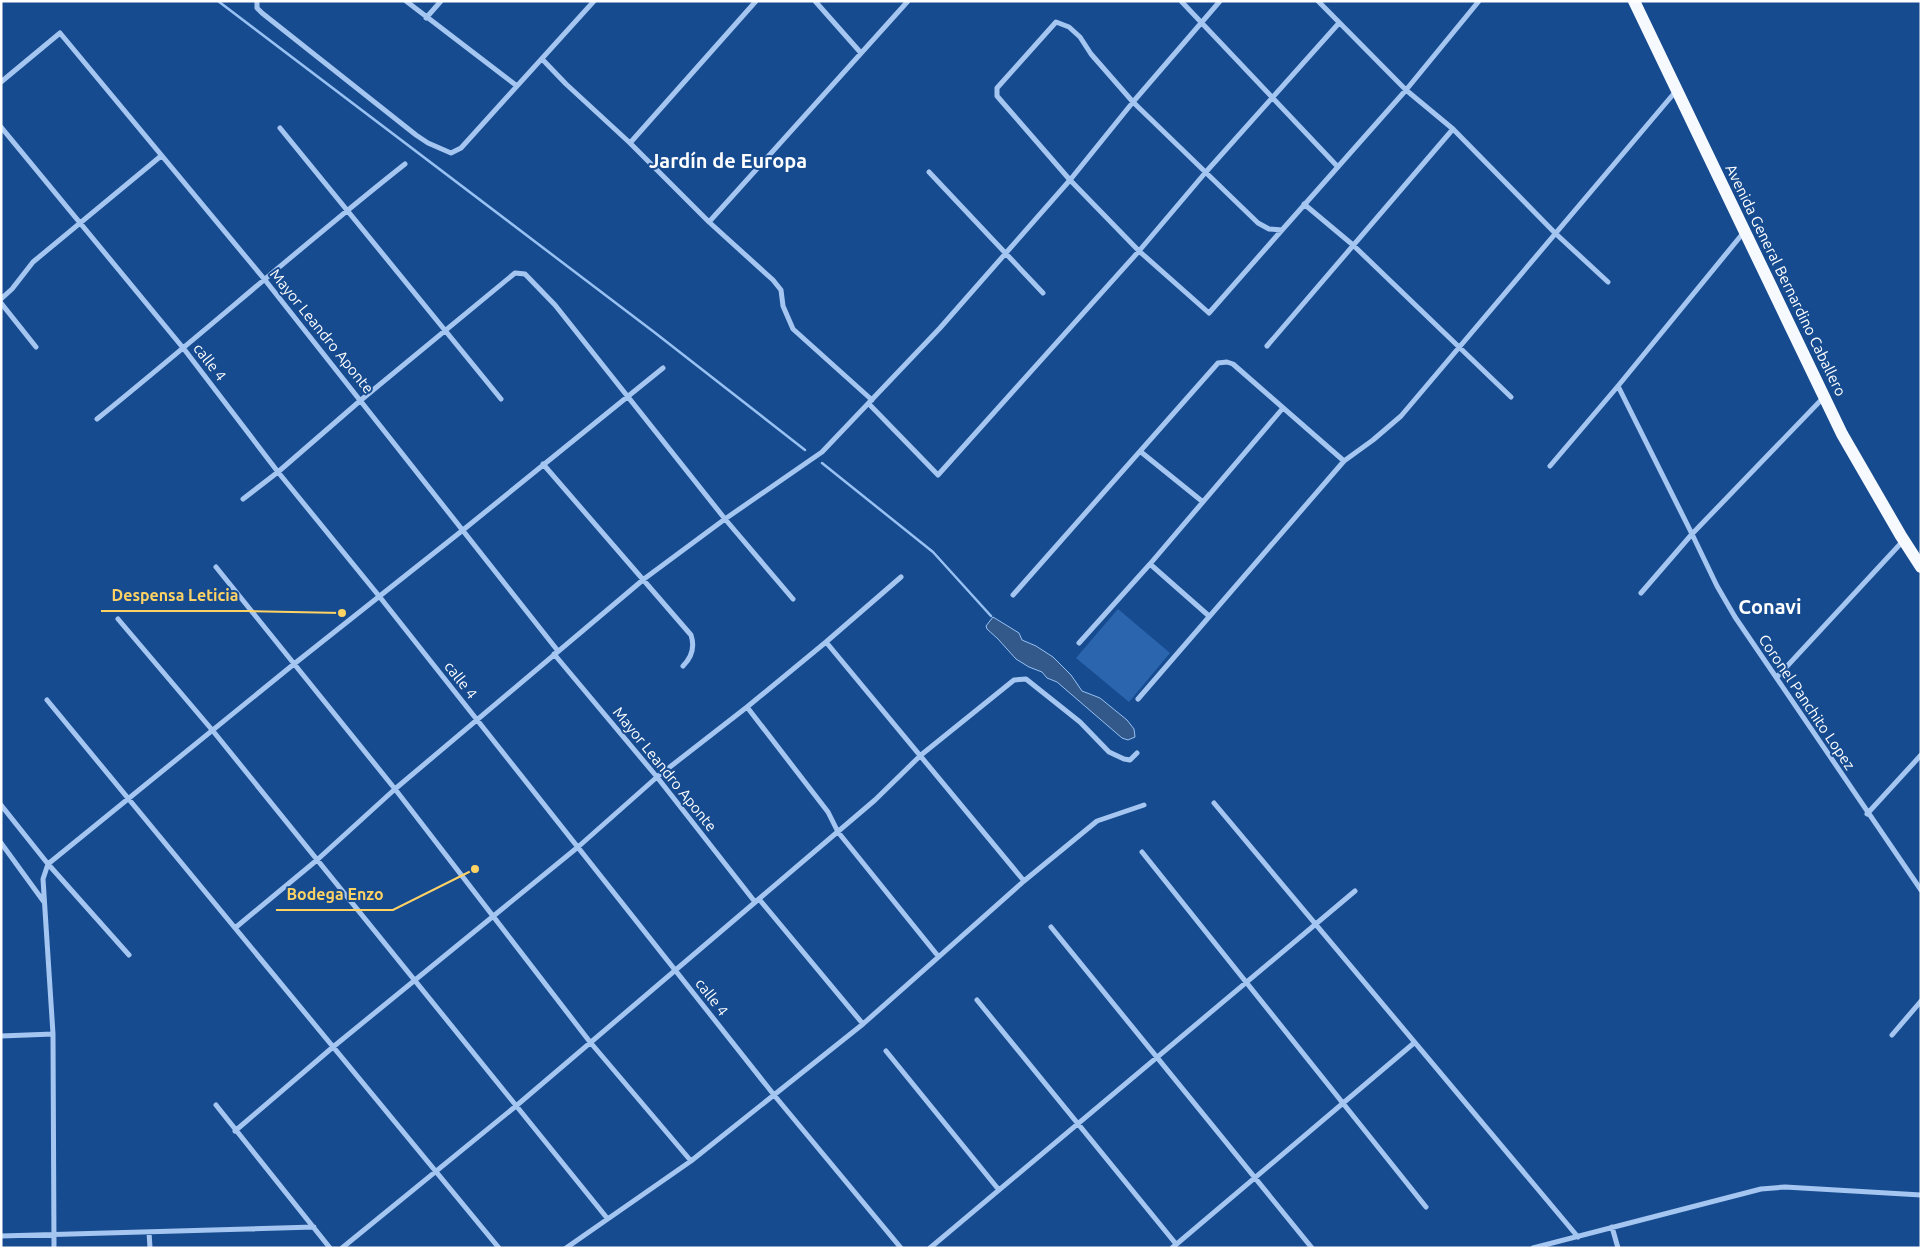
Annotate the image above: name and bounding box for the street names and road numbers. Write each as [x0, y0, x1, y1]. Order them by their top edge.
street label: Avenida General Bernardino Caballero [1722, 161, 1850, 399]
street label: Mayor Leandro Aponte [267, 266, 377, 396]
street label: calle 4 [190, 340, 230, 384]
street label: Coronel Panchito Lopez [1755, 631, 1859, 773]
street label: calle 4 [441, 658, 481, 702]
street label: Mayor Leandro Aponte [610, 704, 720, 834]
street label: calle 4 [692, 975, 732, 1019]

